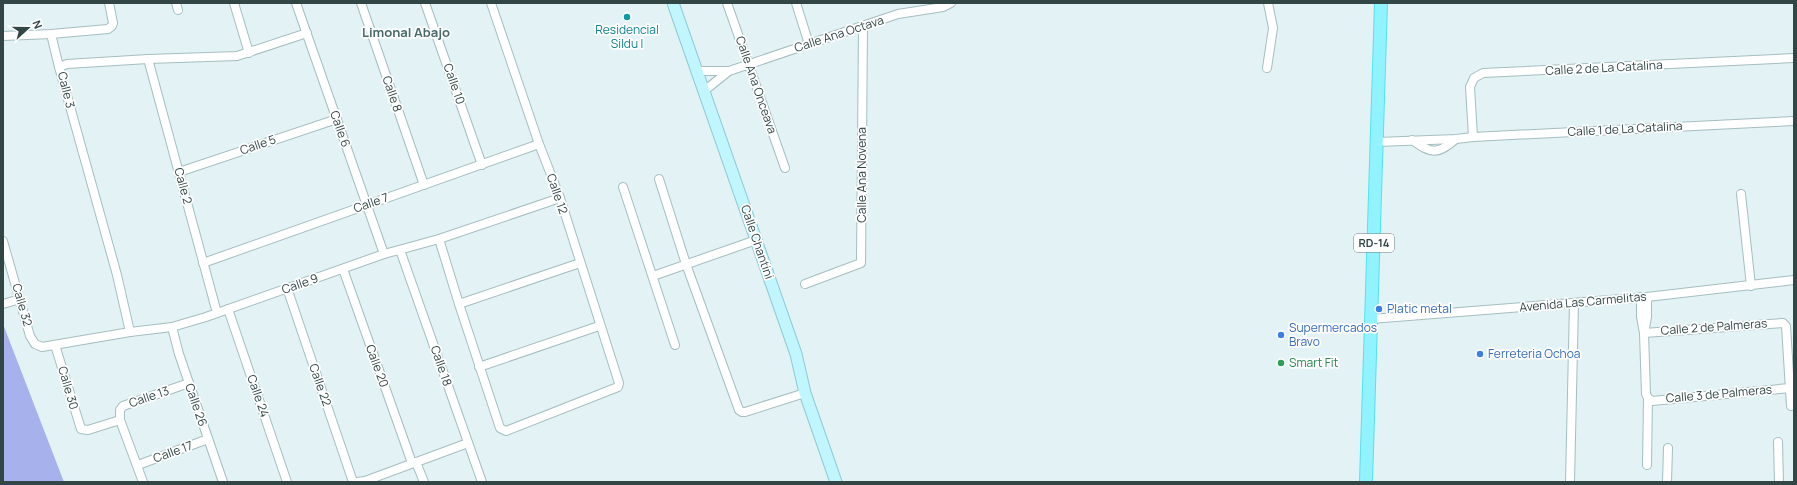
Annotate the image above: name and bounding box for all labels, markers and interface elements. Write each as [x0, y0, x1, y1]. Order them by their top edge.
north arrow [8, 8, 48, 48]
street label: Calle Ana Octava [792, 11, 886, 56]
marker: Residencial Sildu I [622, 12, 632, 22]
text: N [29, 18, 46, 31]
place label: Residencial Sildu I [595, 21, 659, 52]
district label: Limonal Abajo [362, 23, 450, 41]
street label: Calle Ana Onceava [732, 34, 781, 136]
street label: Calle 2 de La Catalina [1545, 56, 1663, 79]
street label: Calle 10 [440, 61, 469, 107]
street label: Calle 3 [54, 70, 79, 110]
street label: Calle 8 [378, 73, 407, 114]
street label: Calle 6 [326, 108, 355, 149]
street label: Calle 1 de La Catalina [1567, 117, 1683, 140]
street label: Calle Ana Novena [853, 127, 870, 223]
street label: Calle 5 [237, 130, 278, 159]
street label: Calle 2 [170, 166, 197, 206]
street label: Calle 12 [543, 171, 572, 217]
street label: Calle 7 [351, 189, 391, 216]
street label: Calle Chantini [737, 203, 778, 281]
road number: RD-14 [1354, 234, 1394, 252]
street label: Calle 9 [279, 269, 320, 298]
street label: Calle 32 [8, 281, 37, 328]
street label: Avenida Las Carmelitas [1519, 287, 1647, 316]
place label: Platic metal [1387, 300, 1452, 317]
marker: Platic metal [1374, 304, 1384, 314]
street label: Calle 2 de Palmeras [1660, 314, 1768, 339]
place label: Supermercados Bravo [1289, 319, 1377, 350]
marker: Supermercados Bravo [1276, 330, 1286, 340]
street label: Calle 20 [362, 342, 393, 390]
street label: Calle 18 [427, 343, 456, 388]
place label: Ferreteria Ochoa [1488, 345, 1580, 362]
marker: Ferreteria Ochoa [1475, 349, 1485, 359]
place label: Smart Fit [1289, 354, 1339, 371]
marker: Smart Fit [1276, 358, 1286, 368]
street label: Calle 22 [305, 361, 336, 409]
street label: Calle 30 [54, 364, 83, 411]
street label: Calle 24 [243, 372, 274, 419]
street label: Calle 3 de Palmeras [1665, 380, 1773, 407]
street label: Calle 26 [181, 381, 212, 429]
street label: Calle 13 [126, 382, 171, 411]
street label: Calle 17 [151, 437, 195, 467]

